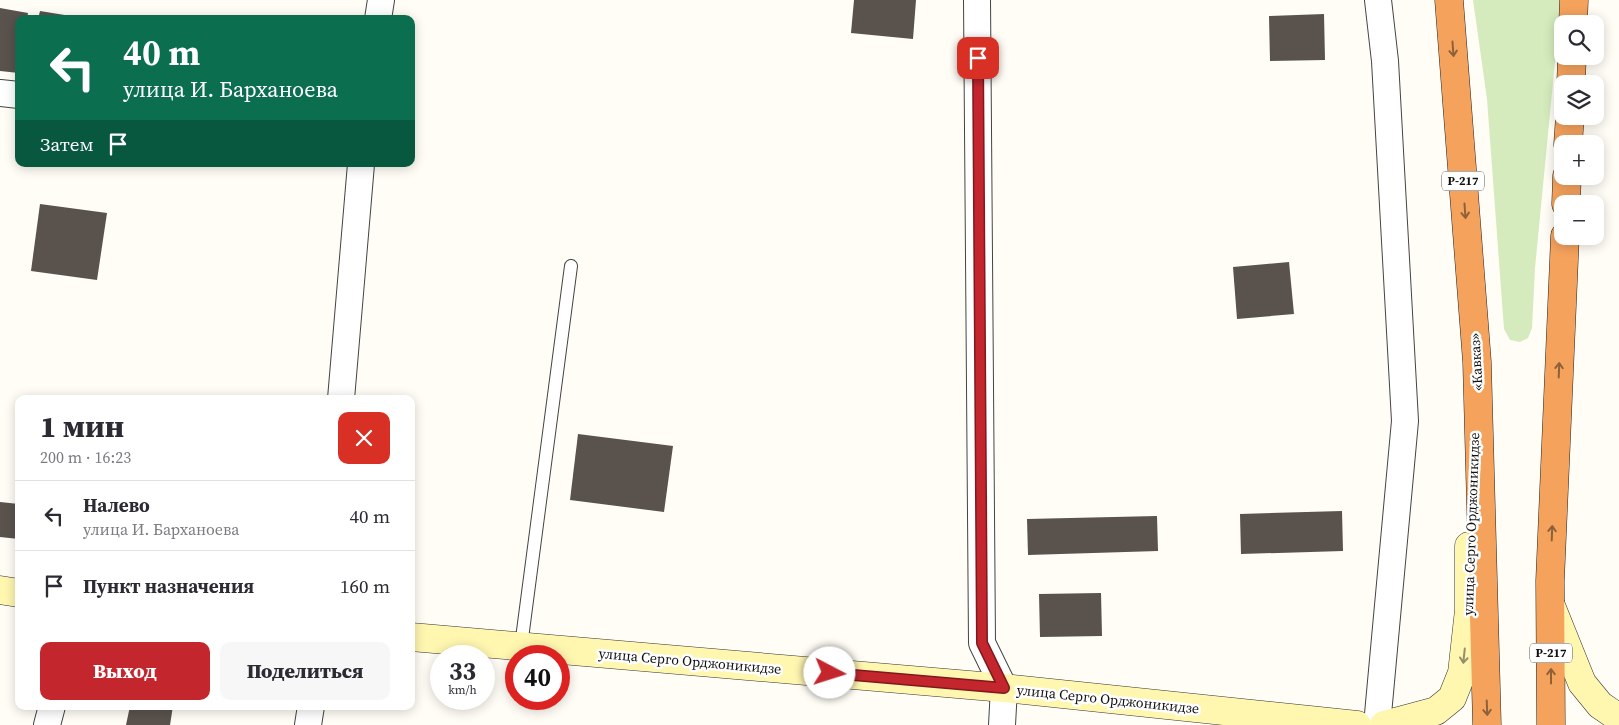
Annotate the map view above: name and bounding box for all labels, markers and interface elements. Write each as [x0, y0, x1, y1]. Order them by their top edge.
map controls [1554, 15, 1604, 245]
button: search [1554, 15, 1604, 65]
text: 40 m [123, 29, 200, 77]
icon: left [40, 35, 105, 100]
pin [957, 37, 999, 79]
one-way arrow [1448, 40, 1457, 56]
icon: arrive [964, 44, 992, 72]
text: улица И. Барханоева [123, 74, 338, 104]
button: layers [1554, 75, 1604, 125]
icon: arrive [104, 130, 132, 158]
text: Затем [40, 131, 94, 157]
button: + [1554, 135, 1604, 185]
road number: Р-217 [1442, 172, 1484, 190]
button: − [1554, 195, 1604, 245]
one-way arrow [1460, 202, 1470, 218]
street label: «Кавказ» [1464, 332, 1487, 391]
one-way arrow [1554, 362, 1564, 378]
text: 1 мин [40, 406, 124, 447]
button: close [338, 412, 390, 464]
street label: улица Серго Орджоникидзе [1458, 432, 1484, 616]
text: 200 m · 16:23 [40, 446, 131, 468]
text: Налево [83, 492, 150, 518]
icon: left [40, 502, 68, 530]
text: 40 m [349, 503, 390, 529]
text: улица И. Барханоева [83, 518, 239, 540]
one-way arrow [1548, 525, 1557, 541]
icon: arrive [40, 572, 68, 600]
text: Пункт назначения [83, 573, 254, 599]
text: 160 m [340, 573, 390, 599]
button: Выход [40, 642, 210, 700]
button: Поделиться [220, 642, 390, 700]
street label: улица Серго Орджоникидзе [598, 643, 782, 679]
road number: Р-217 [1530, 644, 1572, 662]
speed limit sign: 40 [505, 645, 570, 710]
position arrow [803, 646, 855, 698]
one-way arrow [1459, 647, 1469, 663]
text: 33 [449, 654, 476, 688]
one-way arrow [1546, 669, 1556, 685]
street label: улица Серго Орджоникидзе [1016, 679, 1200, 719]
text: km/h [448, 682, 477, 698]
one-way arrow [1482, 700, 1492, 716]

